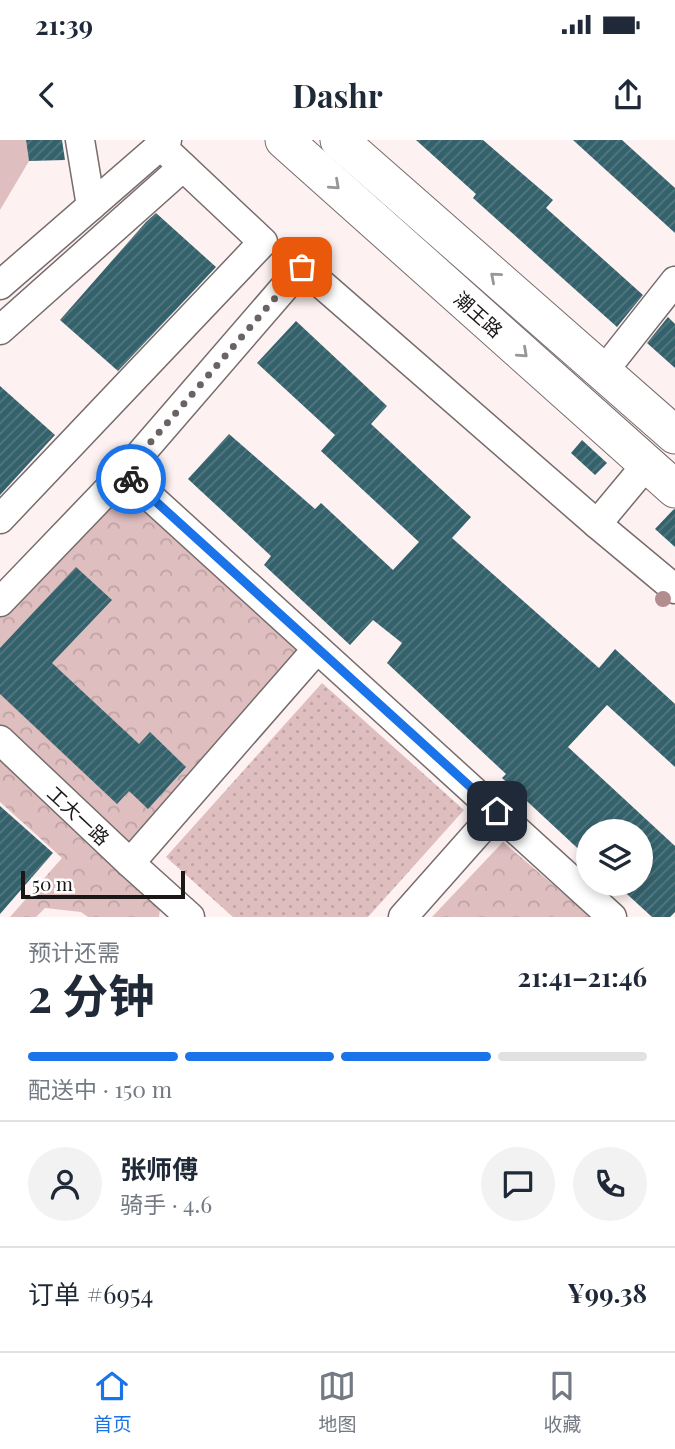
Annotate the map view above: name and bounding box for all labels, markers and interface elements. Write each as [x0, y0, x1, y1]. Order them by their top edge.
text: 21:39 [35, 7, 93, 42]
text: Dashr [292, 73, 383, 116]
icon: back [28, 76, 66, 114]
icon: share [609, 76, 647, 114]
one-way arrow [326, 177, 339, 190]
pin [272, 237, 332, 297]
icon: bag [283, 248, 321, 286]
one-way arrow [490, 273, 503, 285]
street label: 潮王路 [449, 285, 509, 343]
one-way arrow [515, 345, 528, 357]
courier [96, 444, 166, 514]
icon: bike [112, 460, 150, 498]
street label: 工大一路 [42, 780, 116, 850]
pin [467, 781, 527, 841]
icon: home [478, 792, 516, 830]
map controls [576, 819, 653, 896]
button: layers [576, 819, 653, 896]
scale bar [21, 868, 186, 900]
text: 50 m [32, 870, 73, 896]
text: 预计还需 [28, 936, 120, 967]
text: 21:41–21:46 [518, 959, 647, 994]
text: 2 分钟 [28, 963, 154, 1025]
text: 配送中 · 150 m [28, 1073, 172, 1104]
button: person [28, 1147, 102, 1221]
button: chat [481, 1147, 555, 1221]
button: phone [573, 1147, 647, 1221]
text: 张师傅 [120, 1151, 198, 1186]
text: 骑手 · 4.6 [120, 1188, 212, 1219]
text: ¥99.38 [567, 1275, 647, 1310]
text: 订单 #6954 [28, 1276, 153, 1311]
tab: 首页 [93, 1367, 132, 1436]
tab: 地图 [318, 1367, 357, 1436]
tab: 收藏 [543, 1367, 582, 1436]

